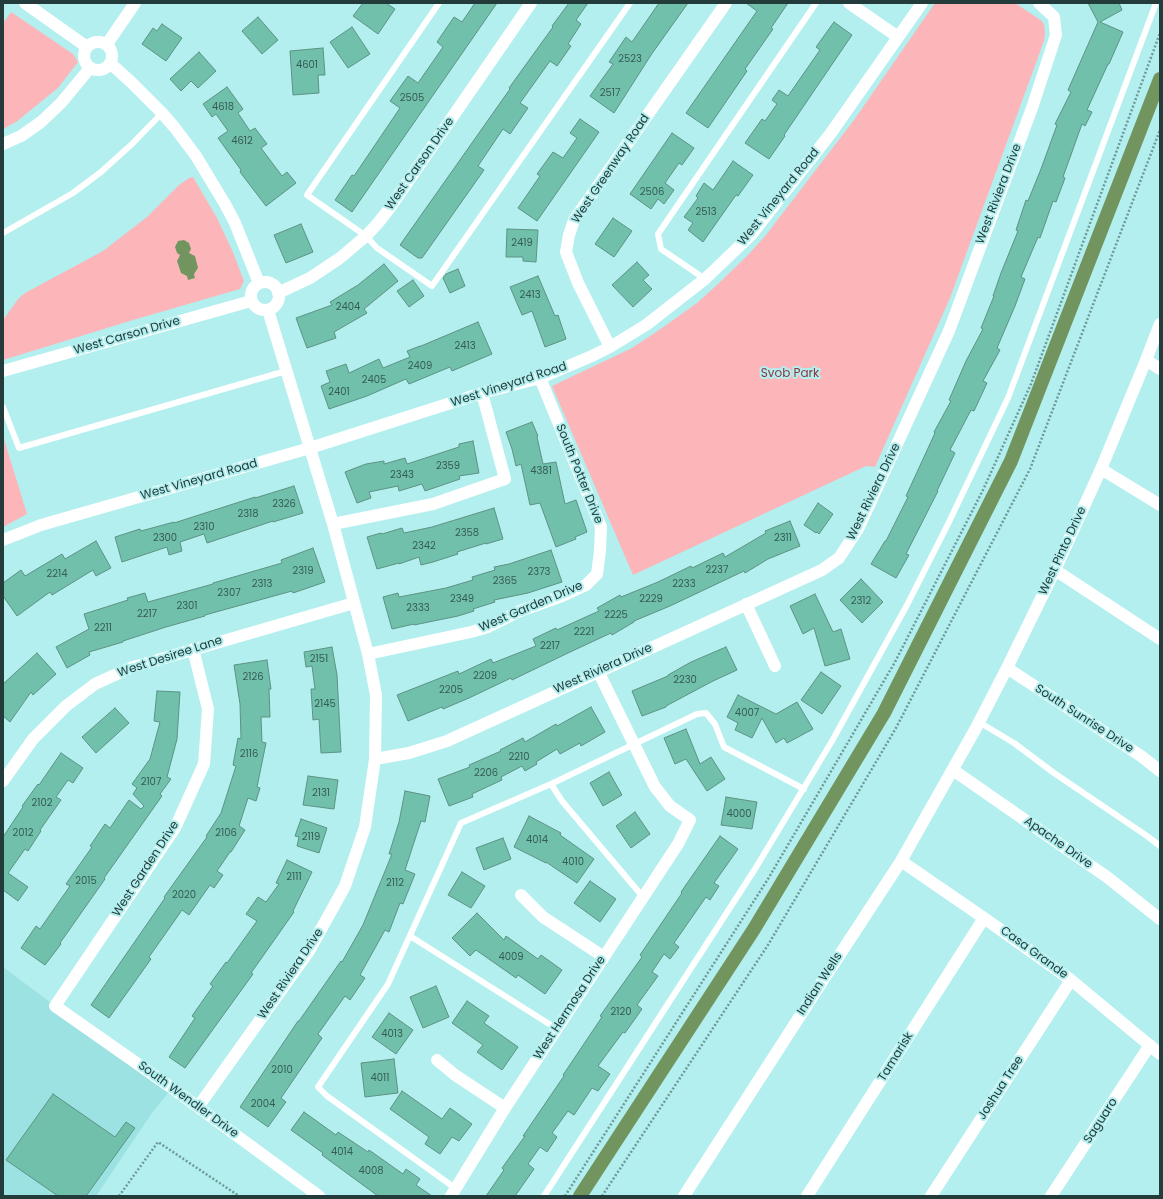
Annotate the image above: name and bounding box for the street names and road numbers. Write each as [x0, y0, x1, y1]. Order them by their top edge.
street label: West Greenway Road [569, 112, 653, 226]
street label: West Carson Drive [383, 115, 457, 213]
street label: West Riviera Drive [973, 142, 1025, 246]
street label: West Vineyard Road [735, 145, 823, 249]
street label: West Carson Drive [72, 314, 182, 358]
street label: West Vineyard Road [449, 359, 569, 411]
street label: South Potter Drive [552, 422, 606, 526]
street label: West Riviera Drive [844, 441, 904, 543]
street label: West Vineyard Road [139, 456, 259, 504]
street label: West Pinto Drive [1036, 504, 1090, 598]
street label: West Garden Drive [477, 579, 585, 635]
street label: West Desiree Lane [116, 633, 224, 681]
street label: West Riviera Drive [552, 641, 654, 697]
street label: South Sunrise Drive [1032, 682, 1136, 756]
street label: Apache Drive [1021, 814, 1095, 872]
street label: West Garden Drive [110, 818, 182, 920]
street label: Casa Grande [997, 924, 1071, 982]
street label: West Riviera Drive [255, 926, 327, 1022]
street label: Indian Wells [794, 950, 846, 1018]
street label: West Hermosa Drive [531, 953, 609, 1063]
street label: Tamarisk [875, 1030, 917, 1084]
street label: Joshua Tree [975, 1054, 1027, 1122]
street label: South Wendler Drive [135, 1059, 241, 1141]
street label: Saguaro [1081, 1096, 1121, 1146]

